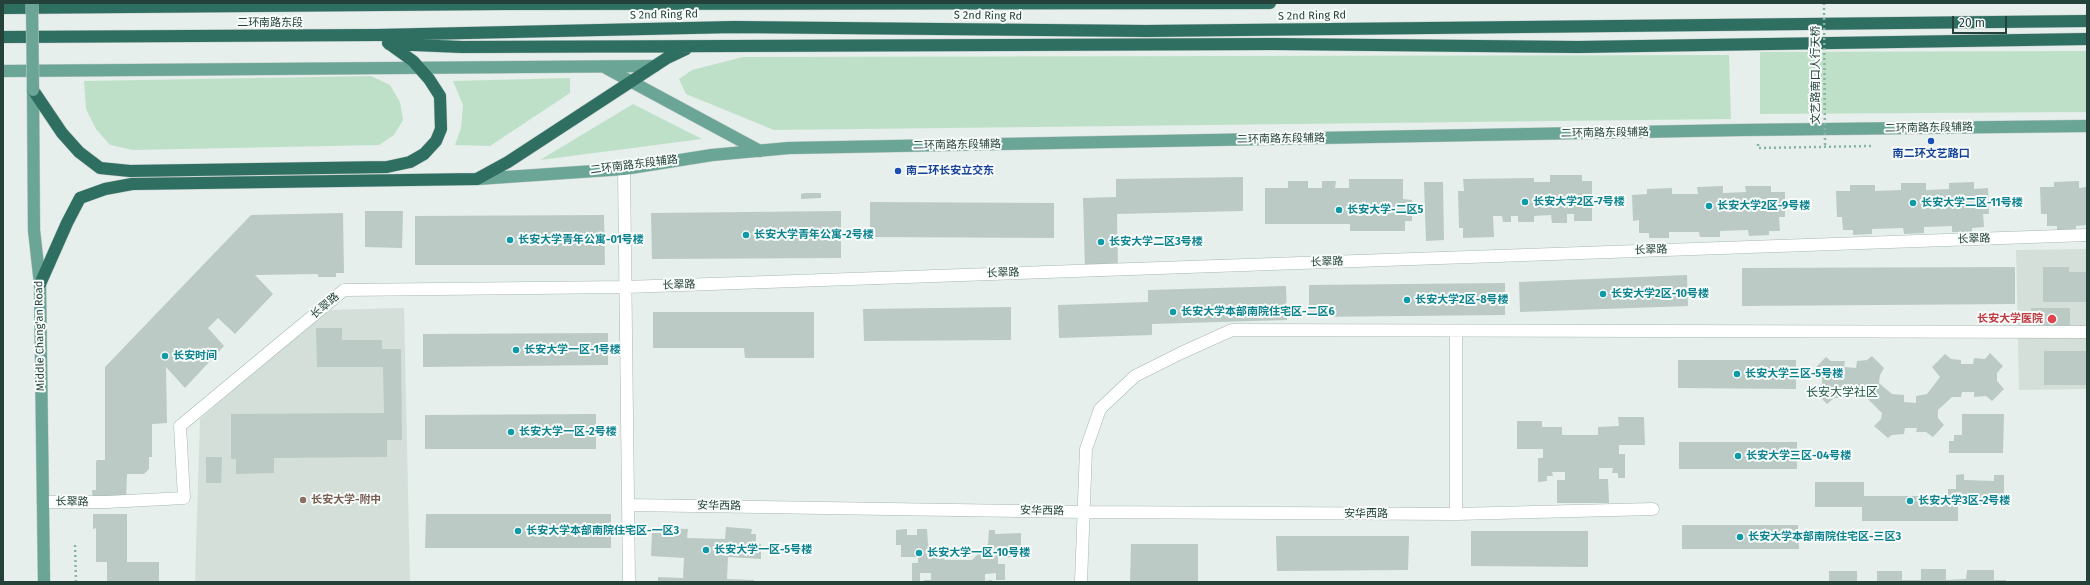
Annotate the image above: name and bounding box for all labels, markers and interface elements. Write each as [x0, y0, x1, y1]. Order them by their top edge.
street label: S 2nd Ring Rd [630, 8, 698, 22]
scale bar [1954, 8, 2009, 34]
street label: S 2nd Ring Rd [954, 9, 1022, 23]
street label: S 2nd Ring Rd [1278, 9, 1346, 23]
street label: 二环南路东段 [237, 16, 303, 30]
text: 20 m [1959, 16, 1985, 30]
street label: 文艺路南口人行天桥 [1809, 26, 1823, 124]
street label: 二环南路东段辅路 [1885, 121, 1973, 135]
street label: 二环南路东段辅路 [1561, 126, 1649, 140]
street label: 二环南路东段辅路 [1237, 132, 1325, 146]
marker: 南二环文艺路口 [1926, 136, 1936, 146]
street label: 二环南路东段辅路 [913, 138, 1001, 152]
place label: 南二环文艺路口 [1893, 147, 1969, 161]
street label: 二环南路东段辅路 [590, 153, 678, 177]
place label: 南二环长安立交东 [906, 164, 994, 178]
marker: 南二环长安立交东 [893, 166, 903, 176]
place label: 长安大学2区-7号楼 [1533, 195, 1625, 209]
place label: 长安大学二区-11号楼 [1921, 196, 2023, 210]
marker: 长安大学2区-7号楼 [1520, 197, 1530, 207]
marker: 长安大学二区-11号楼 [1908, 198, 1918, 208]
place label: 长安大学2区-9号楼 [1717, 199, 1810, 213]
marker: 长安大学2区-9号楼 [1704, 201, 1714, 211]
place label: 长安大学-二区5 [1347, 203, 1423, 217]
marker: 长安大学-二区5 [1334, 205, 1344, 215]
place label: 长安大学青年公寓-2号楼 [754, 228, 874, 242]
marker: 长安大学青年公寓-2号楼 [741, 230, 751, 240]
street label: 长翠路 [1957, 232, 1991, 246]
place label: 长安大学青年公寓-01号楼 [518, 233, 644, 247]
marker: 长安大学青年公寓-01号楼 [505, 235, 515, 245]
place label: 长安大学二区3号楼 [1109, 235, 1203, 249]
marker: 长安大学二区3号楼 [1096, 237, 1106, 247]
street label: 长翠路 [1634, 243, 1668, 257]
street label: 长翠路 [1310, 255, 1344, 269]
street label: 长翠路 [986, 266, 1020, 280]
street label: 长翠路 [662, 278, 696, 292]
street label: Middle Chang'an Road [32, 281, 48, 391]
place label: 长安大学2区-10号楼 [1611, 287, 1709, 301]
marker: 长安大学2区-10号楼 [1598, 289, 1608, 299]
street label: 长翠路 [308, 290, 342, 322]
place label: 长安大学2区-8号楼 [1415, 293, 1509, 307]
marker: 长安大学2区-8号楼 [1402, 295, 1412, 305]
place label: 长安大学本部南院住宅区-二区6 [1181, 305, 1335, 319]
marker: 长安大学本部南院住宅区-二区6 [1168, 307, 1178, 317]
place label: 长安大学医院 [1977, 312, 2043, 326]
marker: 长安大学医院 [2046, 313, 2058, 325]
place label: 长安大学一区-1号楼 [524, 343, 621, 357]
marker: 长安大学一区-1号楼 [511, 345, 521, 355]
place label: 长安时间 [173, 349, 217, 363]
marker: 长安时间 [160, 351, 170, 361]
place label: 长安大学三区-5号楼 [1745, 367, 1843, 381]
marker: 长安大学三区-5号楼 [1732, 369, 1742, 379]
district label: 长安大学社区 [1806, 386, 1878, 400]
place label: 长安大学一区-2号楼 [519, 425, 617, 439]
marker: 长安大学一区-2号楼 [506, 427, 516, 437]
place label: 长安大学三区-04号楼 [1746, 449, 1851, 463]
marker: 长安大学三区-04号楼 [1733, 451, 1743, 461]
place label: 长安大学-附中 [311, 493, 381, 507]
place label: 长安大学3区-2号楼 [1918, 494, 2010, 508]
street label: 长翠路 [55, 495, 89, 509]
marker: 长安大学-附中 [298, 495, 308, 505]
marker: 长安大学3区-2号楼 [1905, 496, 1915, 506]
street label: 安华西路 [697, 499, 741, 513]
street label: 安华西路 [1020, 504, 1064, 518]
street label: 安华西路 [1344, 507, 1388, 521]
place label: 长安大学本部南院住宅区-一区3 [526, 524, 679, 538]
marker: 长安大学本部南院住宅区-一区3 [513, 526, 523, 536]
place label: 长安大学本部南院住宅区-三区3 [1748, 530, 1901, 544]
marker: 长安大学本部南院住宅区-三区3 [1735, 532, 1745, 542]
place label: 长安大学一区-5号楼 [714, 543, 812, 557]
marker: 长安大学一区-5号楼 [701, 545, 711, 555]
place label: 长安大学一区-10号楼 [927, 546, 1030, 560]
marker: 长安大学一区-10号楼 [914, 548, 924, 558]

